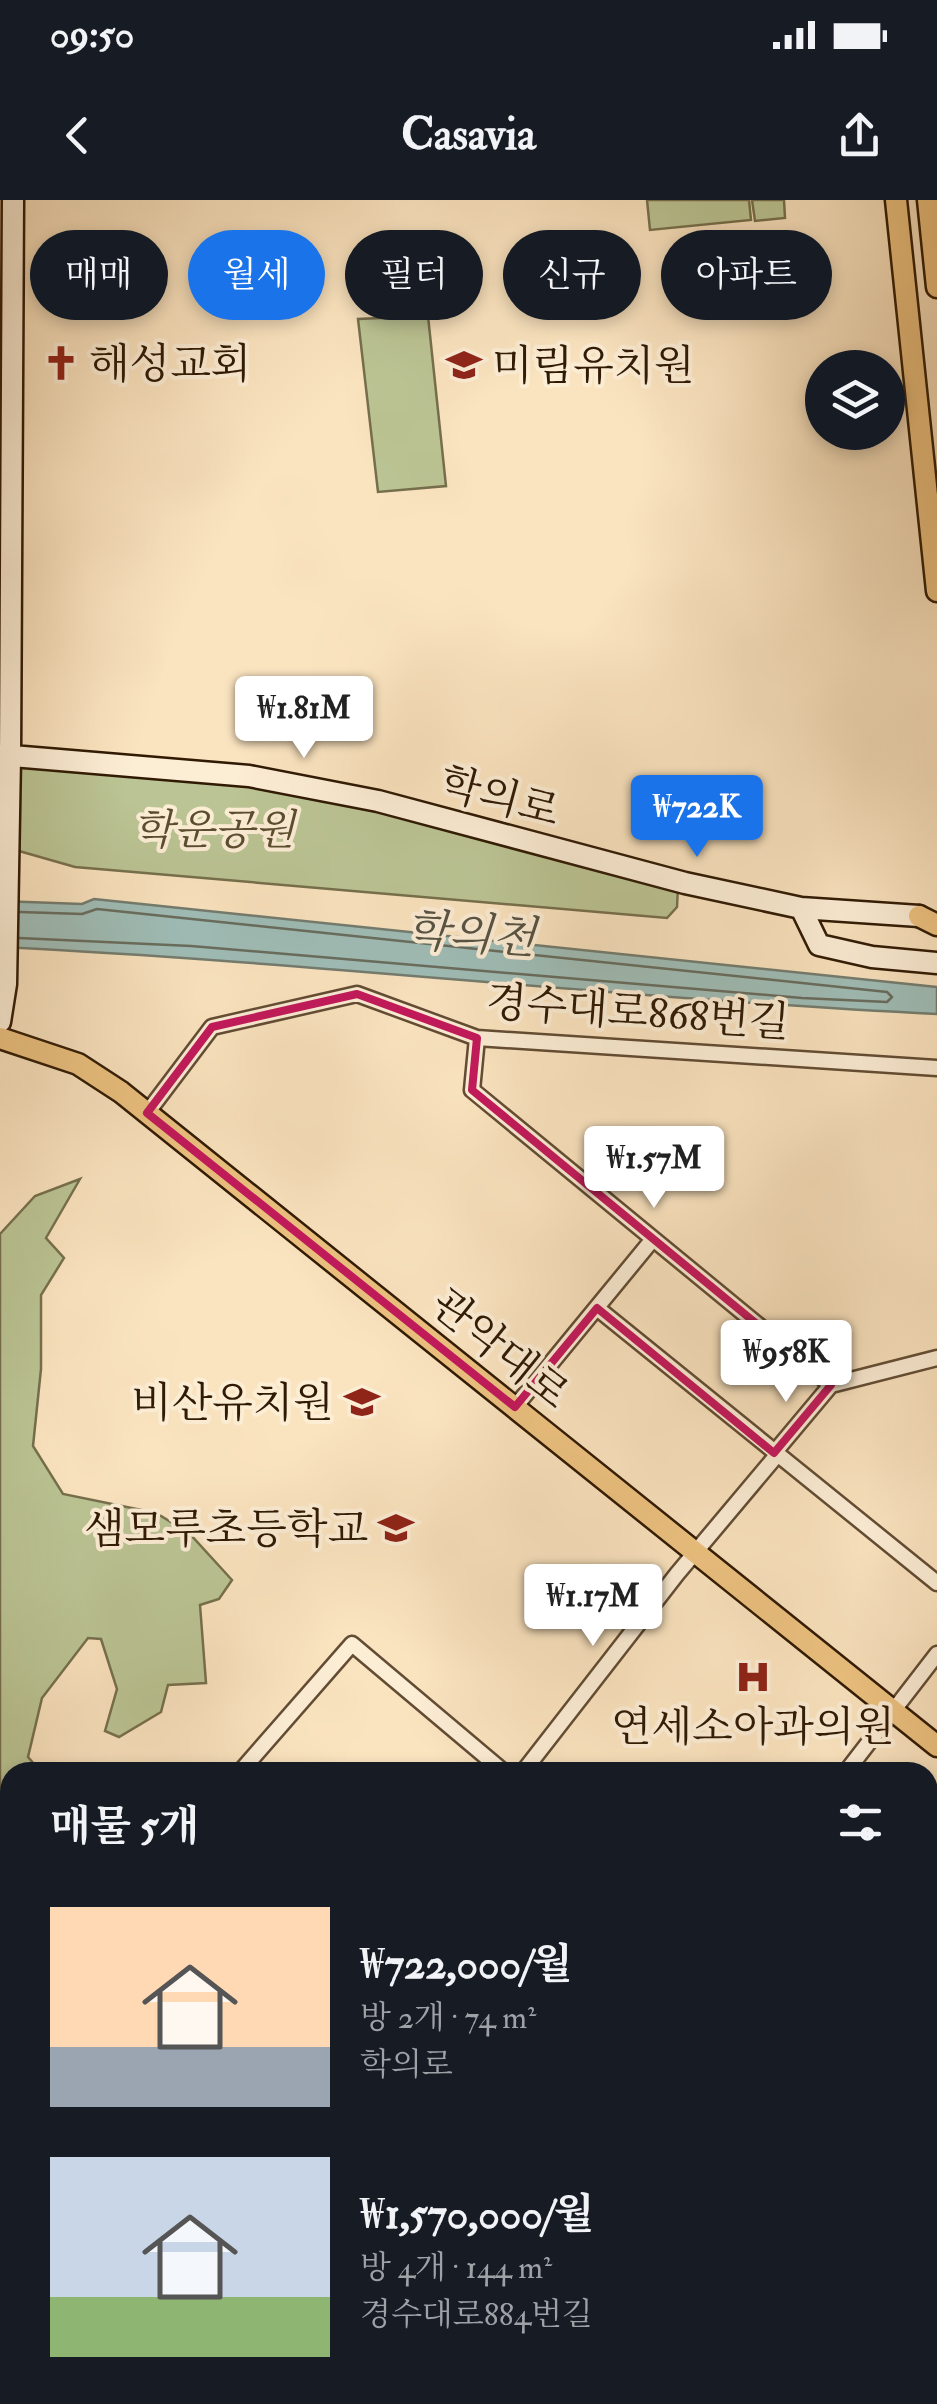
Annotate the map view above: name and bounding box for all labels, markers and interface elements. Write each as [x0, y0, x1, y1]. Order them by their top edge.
text: 09:50 [50, 11, 134, 59]
text: Casavia [401, 107, 536, 163]
icon: back [50, 108, 105, 163]
icon: share [832, 108, 887, 163]
chip: 매매 [30, 230, 168, 320]
chip: 월세 [188, 230, 325, 320]
chip: 필터 [345, 230, 483, 320]
chip: 신규 [503, 230, 641, 320]
chip: 아파트 [661, 230, 832, 320]
place label: 해성교회 [89, 339, 251, 391]
place label: 미림유치원 [492, 341, 695, 393]
church icon: 해성교회 [42, 344, 80, 382]
school or university icon: 미림유치원 [445, 346, 483, 384]
map controls [805, 350, 905, 450]
button: layers [805, 350, 905, 450]
pin: ₩1.81M [223, 676, 385, 761]
text: ₩1.81M [257, 688, 351, 728]
street label: 학의로 [434, 757, 565, 839]
pin: ₩722K [627, 775, 767, 860]
text: ₩722K [653, 787, 741, 827]
park label: 학운공원 [133, 805, 298, 857]
water label: 학의천 [404, 903, 541, 968]
street label: 경수대로868번길 [484, 976, 791, 1050]
pin: ₩1.57M [573, 1126, 735, 1211]
text: ₩1.57M [606, 1138, 702, 1178]
street label: 관악대로 [420, 1278, 579, 1421]
pin: ₩958K [716, 1320, 856, 1405]
text: ₩958K [743, 1332, 829, 1372]
place label: 비산유치원 [131, 1378, 334, 1430]
school or university icon: 비산유치원 [343, 1383, 381, 1421]
place label: 샘모루초등학교 [84, 1504, 368, 1556]
school or university icon: 샘모루초등학교 [377, 1509, 415, 1547]
pin: ₩1.17M [512, 1564, 674, 1649]
text: ₩1.17M [546, 1576, 640, 1616]
hospital icon: 연세소아과의원 [734, 1658, 772, 1696]
place label: 연세소아과의원 [611, 1702, 895, 1754]
icon: filters [833, 1795, 888, 1850]
text: 매물 5개 [50, 1801, 199, 1853]
text: ₩722,000/월 [360, 1939, 573, 1991]
icon: home [130, 1947, 250, 2067]
text: 방 2개 · 74 m² [360, 1998, 536, 2038]
text: 학의로 [360, 2045, 453, 2085]
text: ₩1,570,000/월 [360, 2189, 594, 2241]
icon: home [130, 2197, 250, 2317]
text: 방 4개 · 144 m² [360, 2248, 552, 2288]
text: 경수대로884번길 [360, 2295, 593, 2335]

